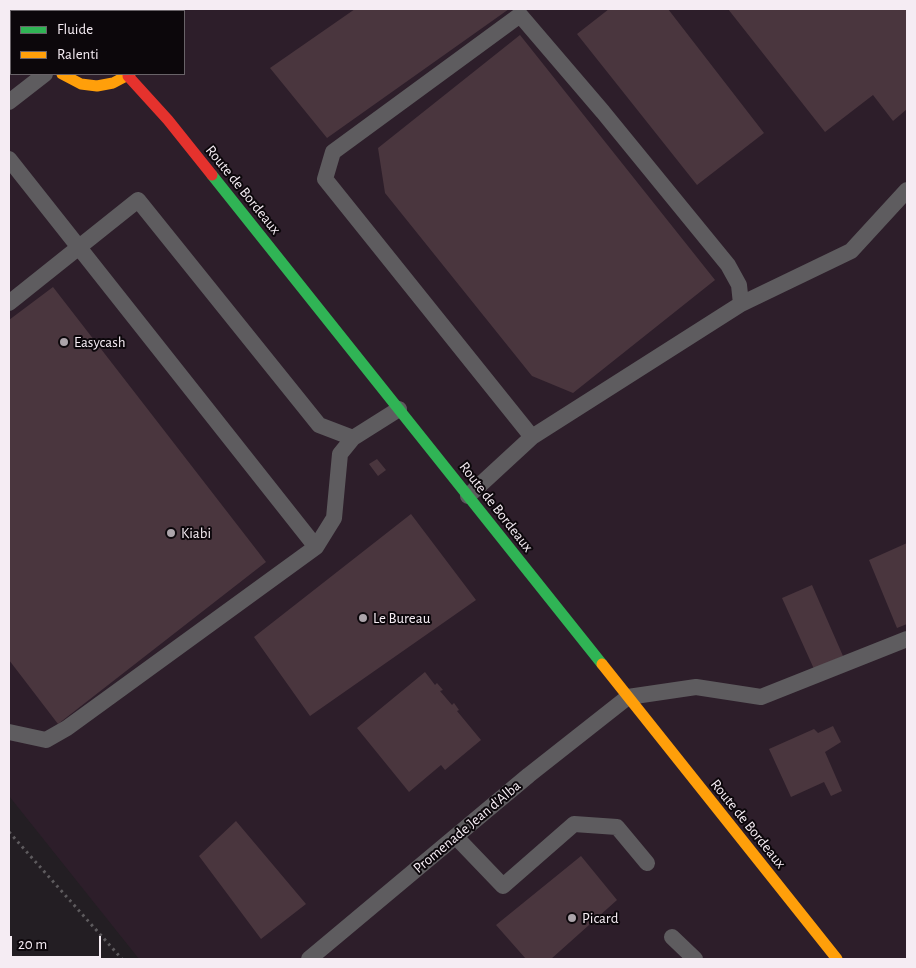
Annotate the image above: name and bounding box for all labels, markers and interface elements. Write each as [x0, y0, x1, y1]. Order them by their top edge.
legend [10, 10, 185, 75]
text: Fluide [57, 22, 93, 37]
text: Ralenti [57, 47, 99, 62]
street label: Route de Bordeaux [201, 142, 285, 238]
place label: Easycash [74, 333, 126, 351]
marker: Easycash [58, 336, 70, 348]
street label: Route de Bordeaux [455, 458, 537, 556]
place label: Kiabi [181, 524, 211, 542]
marker: Kiabi [165, 527, 177, 539]
place label: Le Bureau [373, 609, 430, 627]
marker: Le Bureau [357, 612, 369, 624]
street label: Route de Bordeaux [706, 776, 790, 872]
street label: Promenade Jean d'Alba [410, 777, 524, 877]
place label: Picard [582, 909, 618, 927]
marker: Picard [566, 912, 578, 924]
scale bar [12, 926, 104, 958]
text: 20 m [18, 937, 47, 952]

